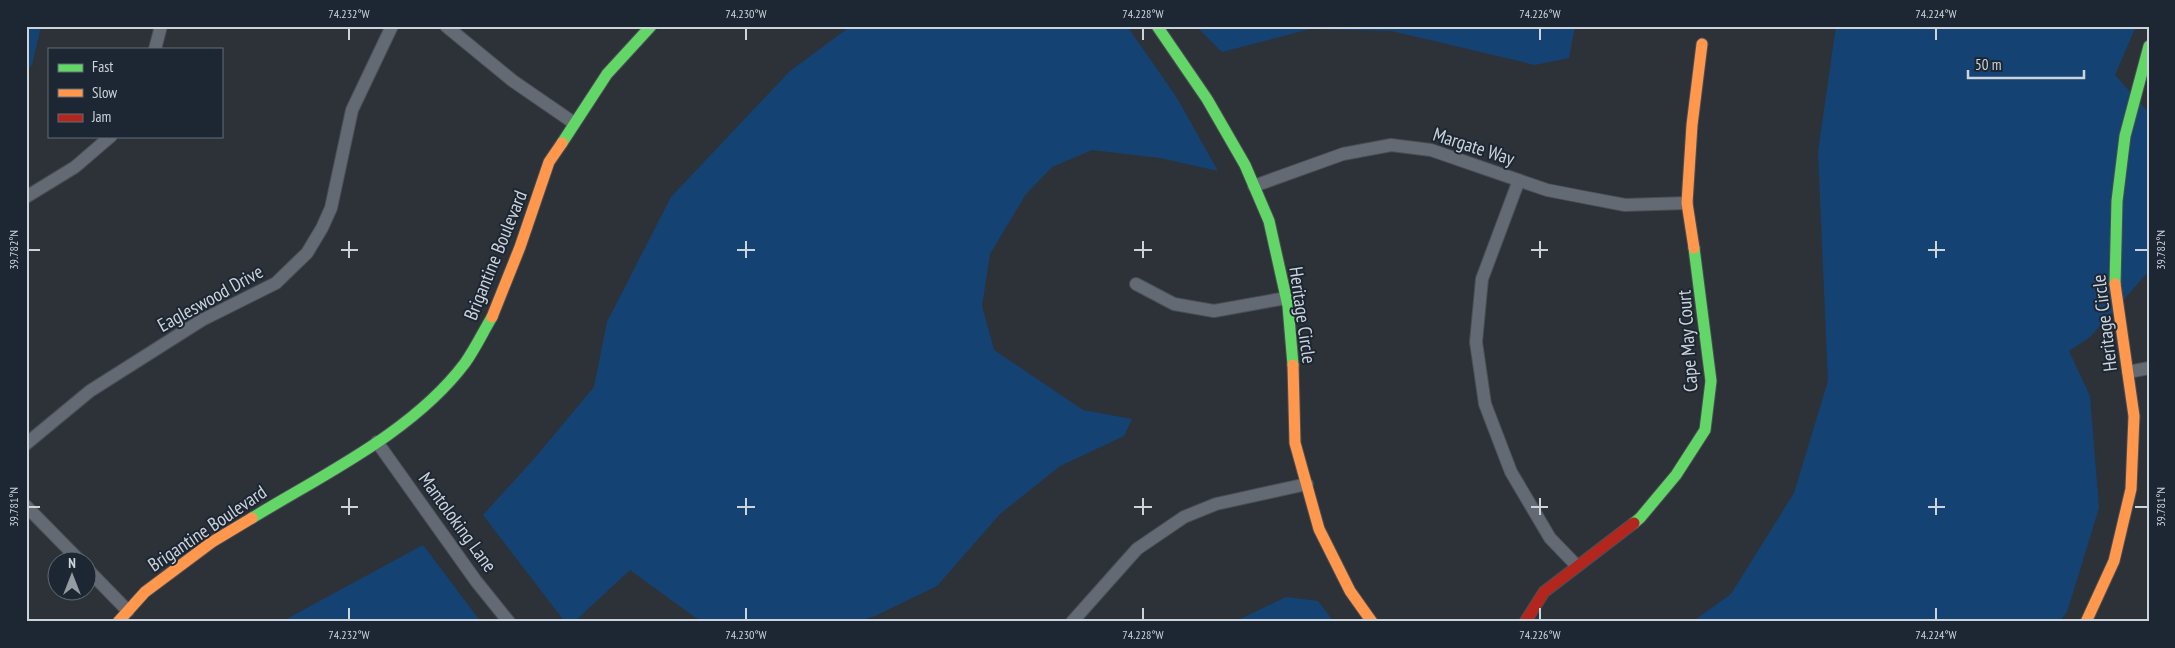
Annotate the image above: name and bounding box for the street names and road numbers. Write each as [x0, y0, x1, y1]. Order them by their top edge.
street label: Margate Way [1430, 122, 1519, 171]
street label: Brigantine Boulevard [458, 187, 532, 323]
street label: Eagleswood Drive [153, 259, 267, 337]
street label: Heritage Circle [1284, 265, 1322, 365]
street label: Heritage Circle [2086, 273, 2122, 373]
street label: Cape May Court [1671, 288, 1703, 393]
street label: Mantoloking Lane [414, 467, 502, 577]
street label: Brigantine Boulevard [143, 480, 271, 576]

